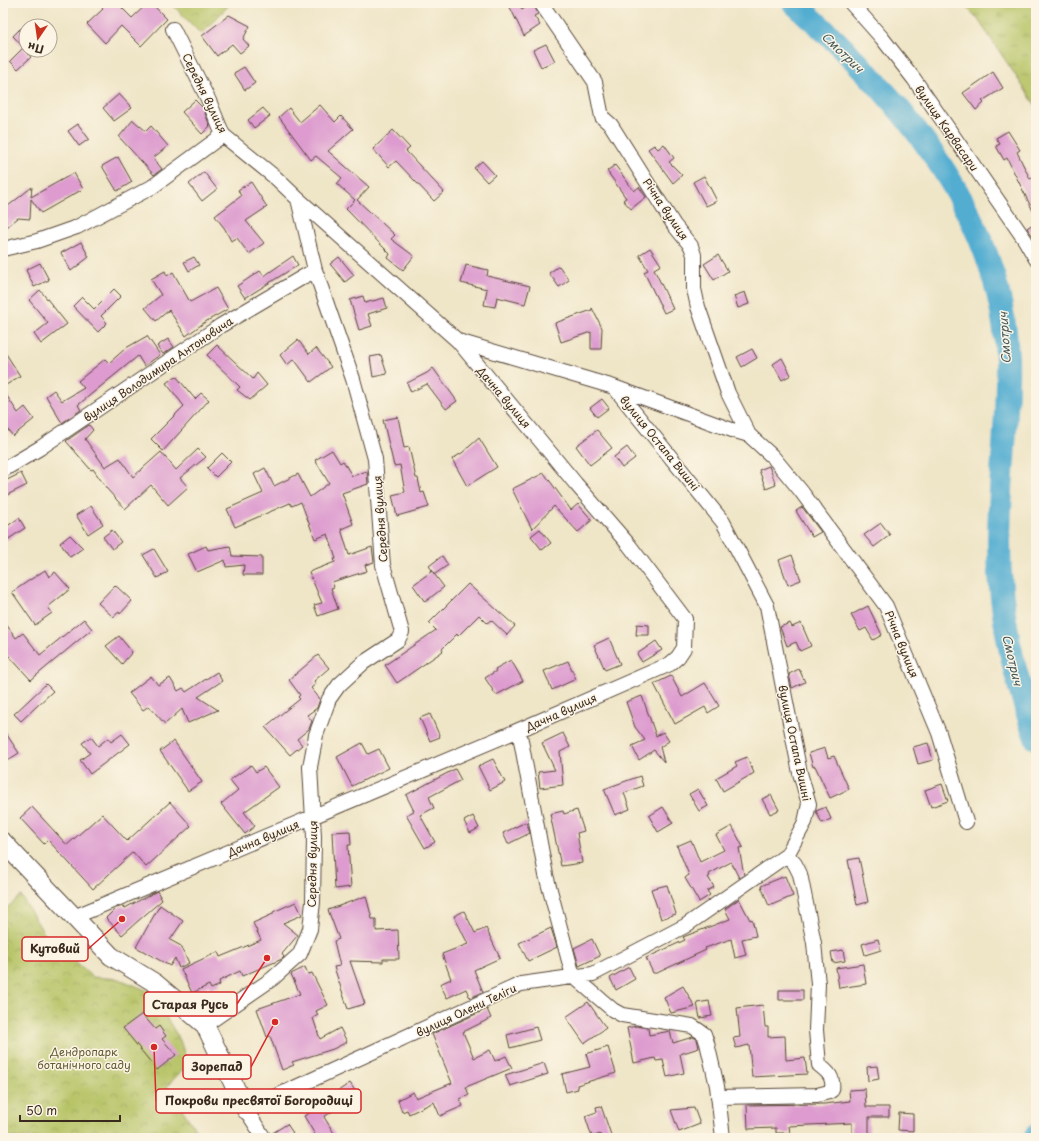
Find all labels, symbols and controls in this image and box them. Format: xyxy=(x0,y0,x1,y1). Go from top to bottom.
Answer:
north arrow xyxy=(18,18,58,58)
water label: Смотрич xyxy=(818,27,869,77)
text: Пн xyxy=(26,38,45,58)
street label: Середня вулиця xyxy=(178,50,232,136)
street label: вулиця Карвасари xyxy=(911,81,983,175)
street label: Річна вулиця xyxy=(639,175,693,243)
water label: Смотрич xyxy=(993,310,1015,365)
street label: вулиця Володимира Антоновича xyxy=(80,312,236,426)
street label: Дачна вулиця xyxy=(472,362,535,432)
street label: вулиця Остапа Вишні xyxy=(616,392,704,494)
street label: Середня вулиця xyxy=(368,475,392,563)
street label: Річна вулиця xyxy=(881,608,923,680)
water label: Смотрич xyxy=(998,633,1028,689)
street label: вулиця Остапа Вишні xyxy=(774,683,816,803)
street label: Дачна вулиця xyxy=(522,689,599,736)
street label: Дачна вулиця xyxy=(224,815,301,861)
street label: Середня вулиця xyxy=(303,820,321,908)
callout: Кутовий xyxy=(22,937,88,961)
text: Кутовий xyxy=(30,939,80,957)
street label: вулиця Олени Теліги xyxy=(413,979,519,1041)
callout: Старая Русь xyxy=(144,992,237,1016)
text: Старая Русь xyxy=(152,995,229,1013)
park label: Дендропарк ботанічного саду xyxy=(37,1043,131,1073)
callout: Зорепад xyxy=(183,1055,251,1079)
text: Зорепад xyxy=(190,1057,243,1075)
callout: Покрови пресвятої Богородиці xyxy=(156,1089,361,1113)
text: Покрови пресвятої Богородиці xyxy=(165,1091,353,1109)
scale bar xyxy=(20,1097,120,1123)
text: 50 m xyxy=(26,1101,57,1119)

